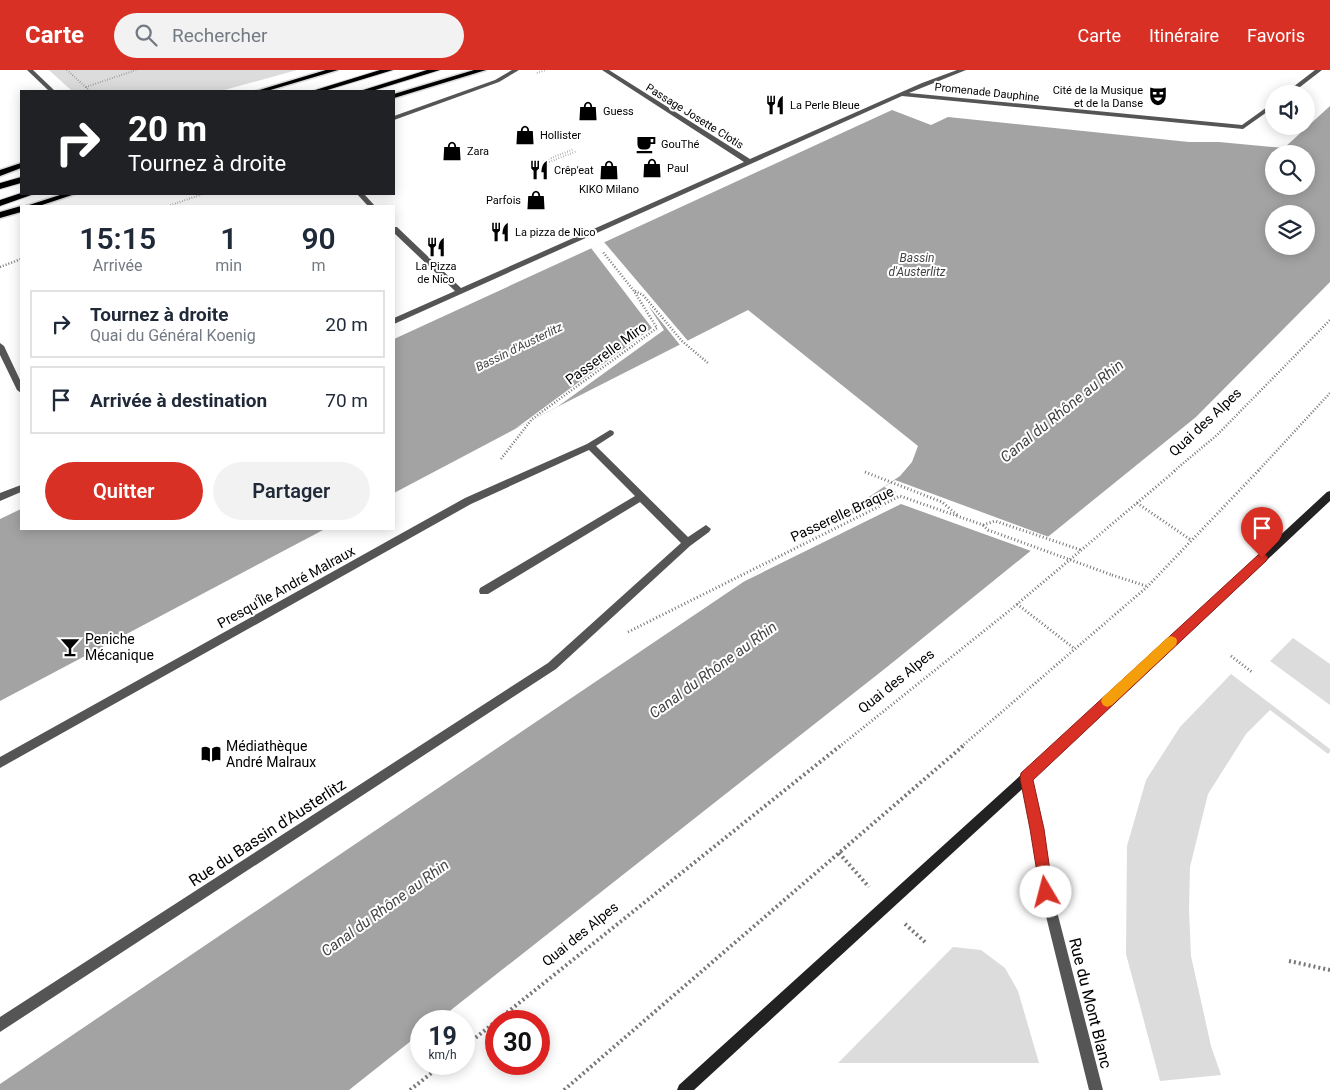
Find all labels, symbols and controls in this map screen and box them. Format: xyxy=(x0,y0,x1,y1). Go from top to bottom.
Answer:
search box xyxy=(114,13,464,58)
text: Carte xyxy=(25,21,84,49)
icon: search xyxy=(132,21,160,49)
text: Rechercher xyxy=(172,24,267,47)
text: Carte xyxy=(1078,25,1121,46)
text: Itinéraire xyxy=(1149,25,1219,46)
text: Favoris xyxy=(1247,25,1305,46)
street label: Passage Josette Clotis xyxy=(644,81,746,152)
street label: Promenade Dauphine xyxy=(934,81,1040,104)
place label: Cité de la Musique et de la Danse xyxy=(1053,84,1143,110)
theatre icon: Cité de la Musique et de la Danse xyxy=(1147,85,1169,107)
map controls xyxy=(1265,85,1315,255)
button: sound xyxy=(1265,85,1315,135)
restaurant icon: La Perle Bleue xyxy=(764,94,786,116)
place label: La Perle Bleue xyxy=(790,99,860,112)
shop icon: Guess xyxy=(577,100,599,122)
place label: Guess xyxy=(603,105,634,118)
text: 20 m xyxy=(128,109,207,150)
icon: right xyxy=(45,110,110,175)
shop icon: Hollister xyxy=(514,124,536,146)
place label: Hollister xyxy=(540,129,581,142)
cafe icon: GouThé xyxy=(635,133,657,155)
place label: GouThé xyxy=(661,138,699,151)
shop icon: Zara xyxy=(441,140,463,162)
place label: Zara xyxy=(467,145,489,158)
button: search xyxy=(1265,145,1315,195)
text: Tournez à droite xyxy=(128,151,286,176)
shop icon: Paul xyxy=(641,157,663,179)
restaurant icon: Crêp'eat xyxy=(528,159,550,181)
shop icon: KIKO Milano xyxy=(598,159,620,181)
place label: Paul xyxy=(667,162,689,175)
place label: Crêp'eat xyxy=(554,164,594,177)
place label: KIKO Milano xyxy=(579,183,639,196)
shop icon: Parfois xyxy=(525,189,547,211)
place label: Parfois xyxy=(486,194,521,207)
button: layers xyxy=(1265,205,1315,255)
text: 15:15 xyxy=(79,221,156,256)
text: 1 xyxy=(220,221,237,256)
text: 90 xyxy=(301,221,336,256)
restaurant icon: La pizza de Nico xyxy=(489,221,511,243)
place label: La pizza de Nico xyxy=(515,226,595,239)
restaurant icon: La Pizza de Nico xyxy=(425,236,447,258)
water label: Bassin d'Austerlitz xyxy=(888,251,946,279)
text: Arrivée xyxy=(93,256,143,275)
text: min xyxy=(215,256,242,275)
text: m xyxy=(312,256,326,275)
place label: La Pizza de Nico xyxy=(415,260,457,286)
text: Tournez à droite xyxy=(90,303,229,326)
icon: right xyxy=(47,310,75,338)
text: 20 m xyxy=(325,313,368,336)
street label: Passerelle Miro xyxy=(562,318,650,388)
water label: Bassin d'Austerlitz xyxy=(473,320,565,374)
text: Quai du Général Koenig xyxy=(90,326,256,345)
water label: Canal du Rhône au Rhin xyxy=(997,356,1127,466)
street label: Quai des Alpes xyxy=(1166,384,1244,460)
icon: arrive xyxy=(47,386,75,414)
text: Arrivée à destination xyxy=(90,389,267,412)
text: 70 m xyxy=(325,389,368,412)
button: Quitter xyxy=(45,462,203,520)
button: Partager xyxy=(213,462,370,520)
street label: Passerelle Braque xyxy=(788,483,896,545)
pin xyxy=(1241,507,1283,558)
icon: arrive xyxy=(1248,514,1276,542)
street label: Presqu'Île André Malraux xyxy=(214,542,358,631)
water label: Canal du Rhône au Rhin xyxy=(646,618,780,722)
place label: Peniche Mécanique xyxy=(85,631,154,663)
bar icon: Peniche Mécanique xyxy=(59,636,81,658)
street label: Quai des Alpes xyxy=(855,646,937,716)
place label: Médiathèque André Malraux xyxy=(226,738,316,770)
library icon: Médiathèque André Malraux xyxy=(200,743,222,765)
street label: Rue du Bassin d'Austerlitz xyxy=(185,775,349,890)
water label: Canal du Rhône au Rhin xyxy=(318,856,452,960)
position arrow xyxy=(1019,865,1071,917)
street label: Quai des Alpes xyxy=(539,899,621,969)
street label: Rue du Mont Blanc xyxy=(1065,936,1116,1070)
speed limit sign: 30 xyxy=(485,1010,550,1075)
text: 19 xyxy=(428,1022,457,1051)
text: km/h xyxy=(428,1048,457,1062)

